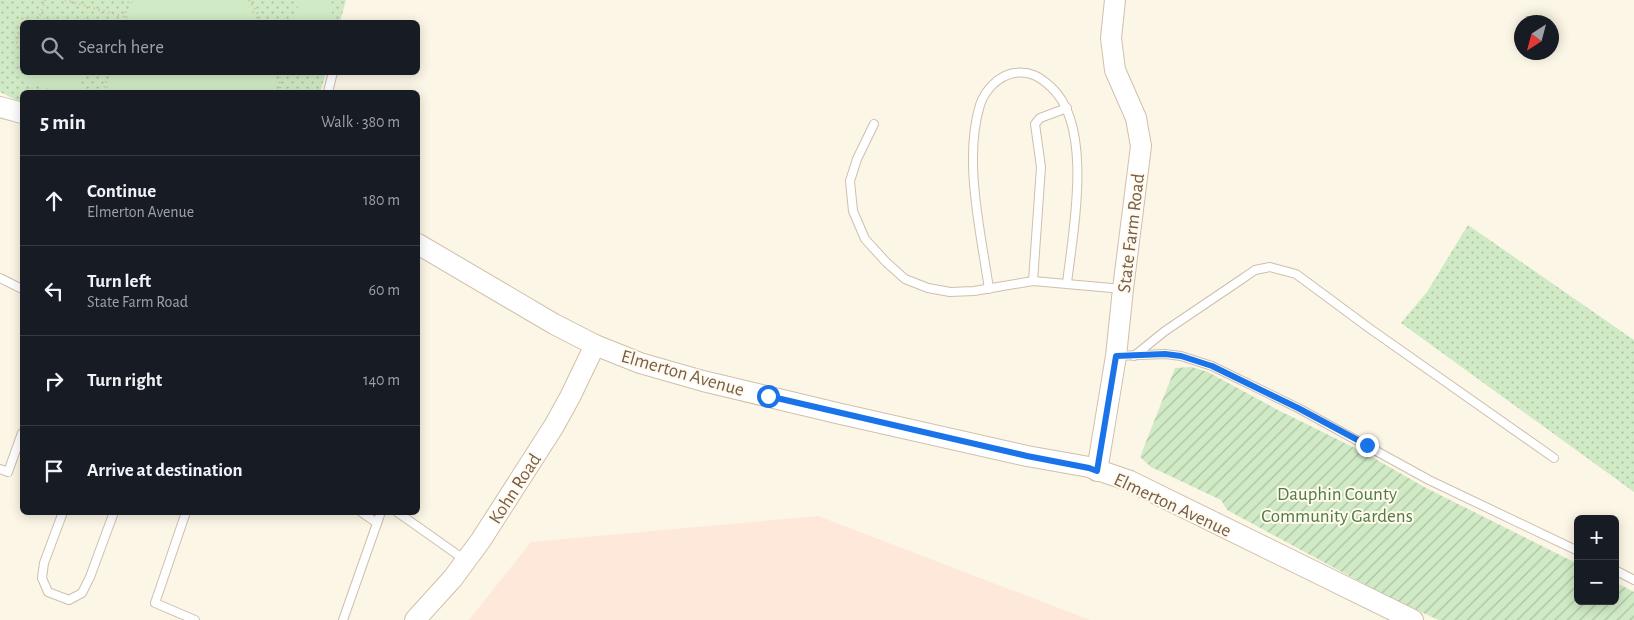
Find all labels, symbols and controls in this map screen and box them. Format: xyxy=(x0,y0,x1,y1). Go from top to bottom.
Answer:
north arrow xyxy=(1514,15,1559,60)
search box xyxy=(20,20,420,75)
icon: search xyxy=(38,34,66,62)
text: Search here xyxy=(78,38,164,57)
text: 5 min xyxy=(40,112,86,133)
text: Walk · 380 m xyxy=(321,114,400,130)
street label: State Farm Road xyxy=(1115,172,1148,294)
text: Continue xyxy=(87,182,156,201)
icon: ahead xyxy=(40,187,68,215)
text: 180 m xyxy=(363,192,400,208)
text: Elmerton Avenue xyxy=(87,204,194,220)
text: Turn left xyxy=(87,272,151,291)
icon: left xyxy=(40,277,68,305)
text: 60 m xyxy=(369,282,400,298)
text: State Farm Road xyxy=(87,294,188,310)
street label: Elmerton Avenue xyxy=(619,347,746,400)
icon: right xyxy=(40,367,68,395)
text: Turn right xyxy=(87,371,162,390)
text: 140 m xyxy=(363,372,400,388)
route start xyxy=(757,385,780,408)
route end xyxy=(1356,434,1379,457)
street label: Kohn Road xyxy=(486,450,545,527)
icon: arrive xyxy=(40,457,68,485)
text: Arrive at destination xyxy=(87,461,243,480)
street label: Elmerton Avenue xyxy=(1111,470,1234,541)
park label: Dauphin County Community Gardens xyxy=(1261,485,1413,526)
map controls xyxy=(1574,515,1619,605)
button: + xyxy=(1574,515,1619,560)
button: − xyxy=(1574,560,1619,605)

